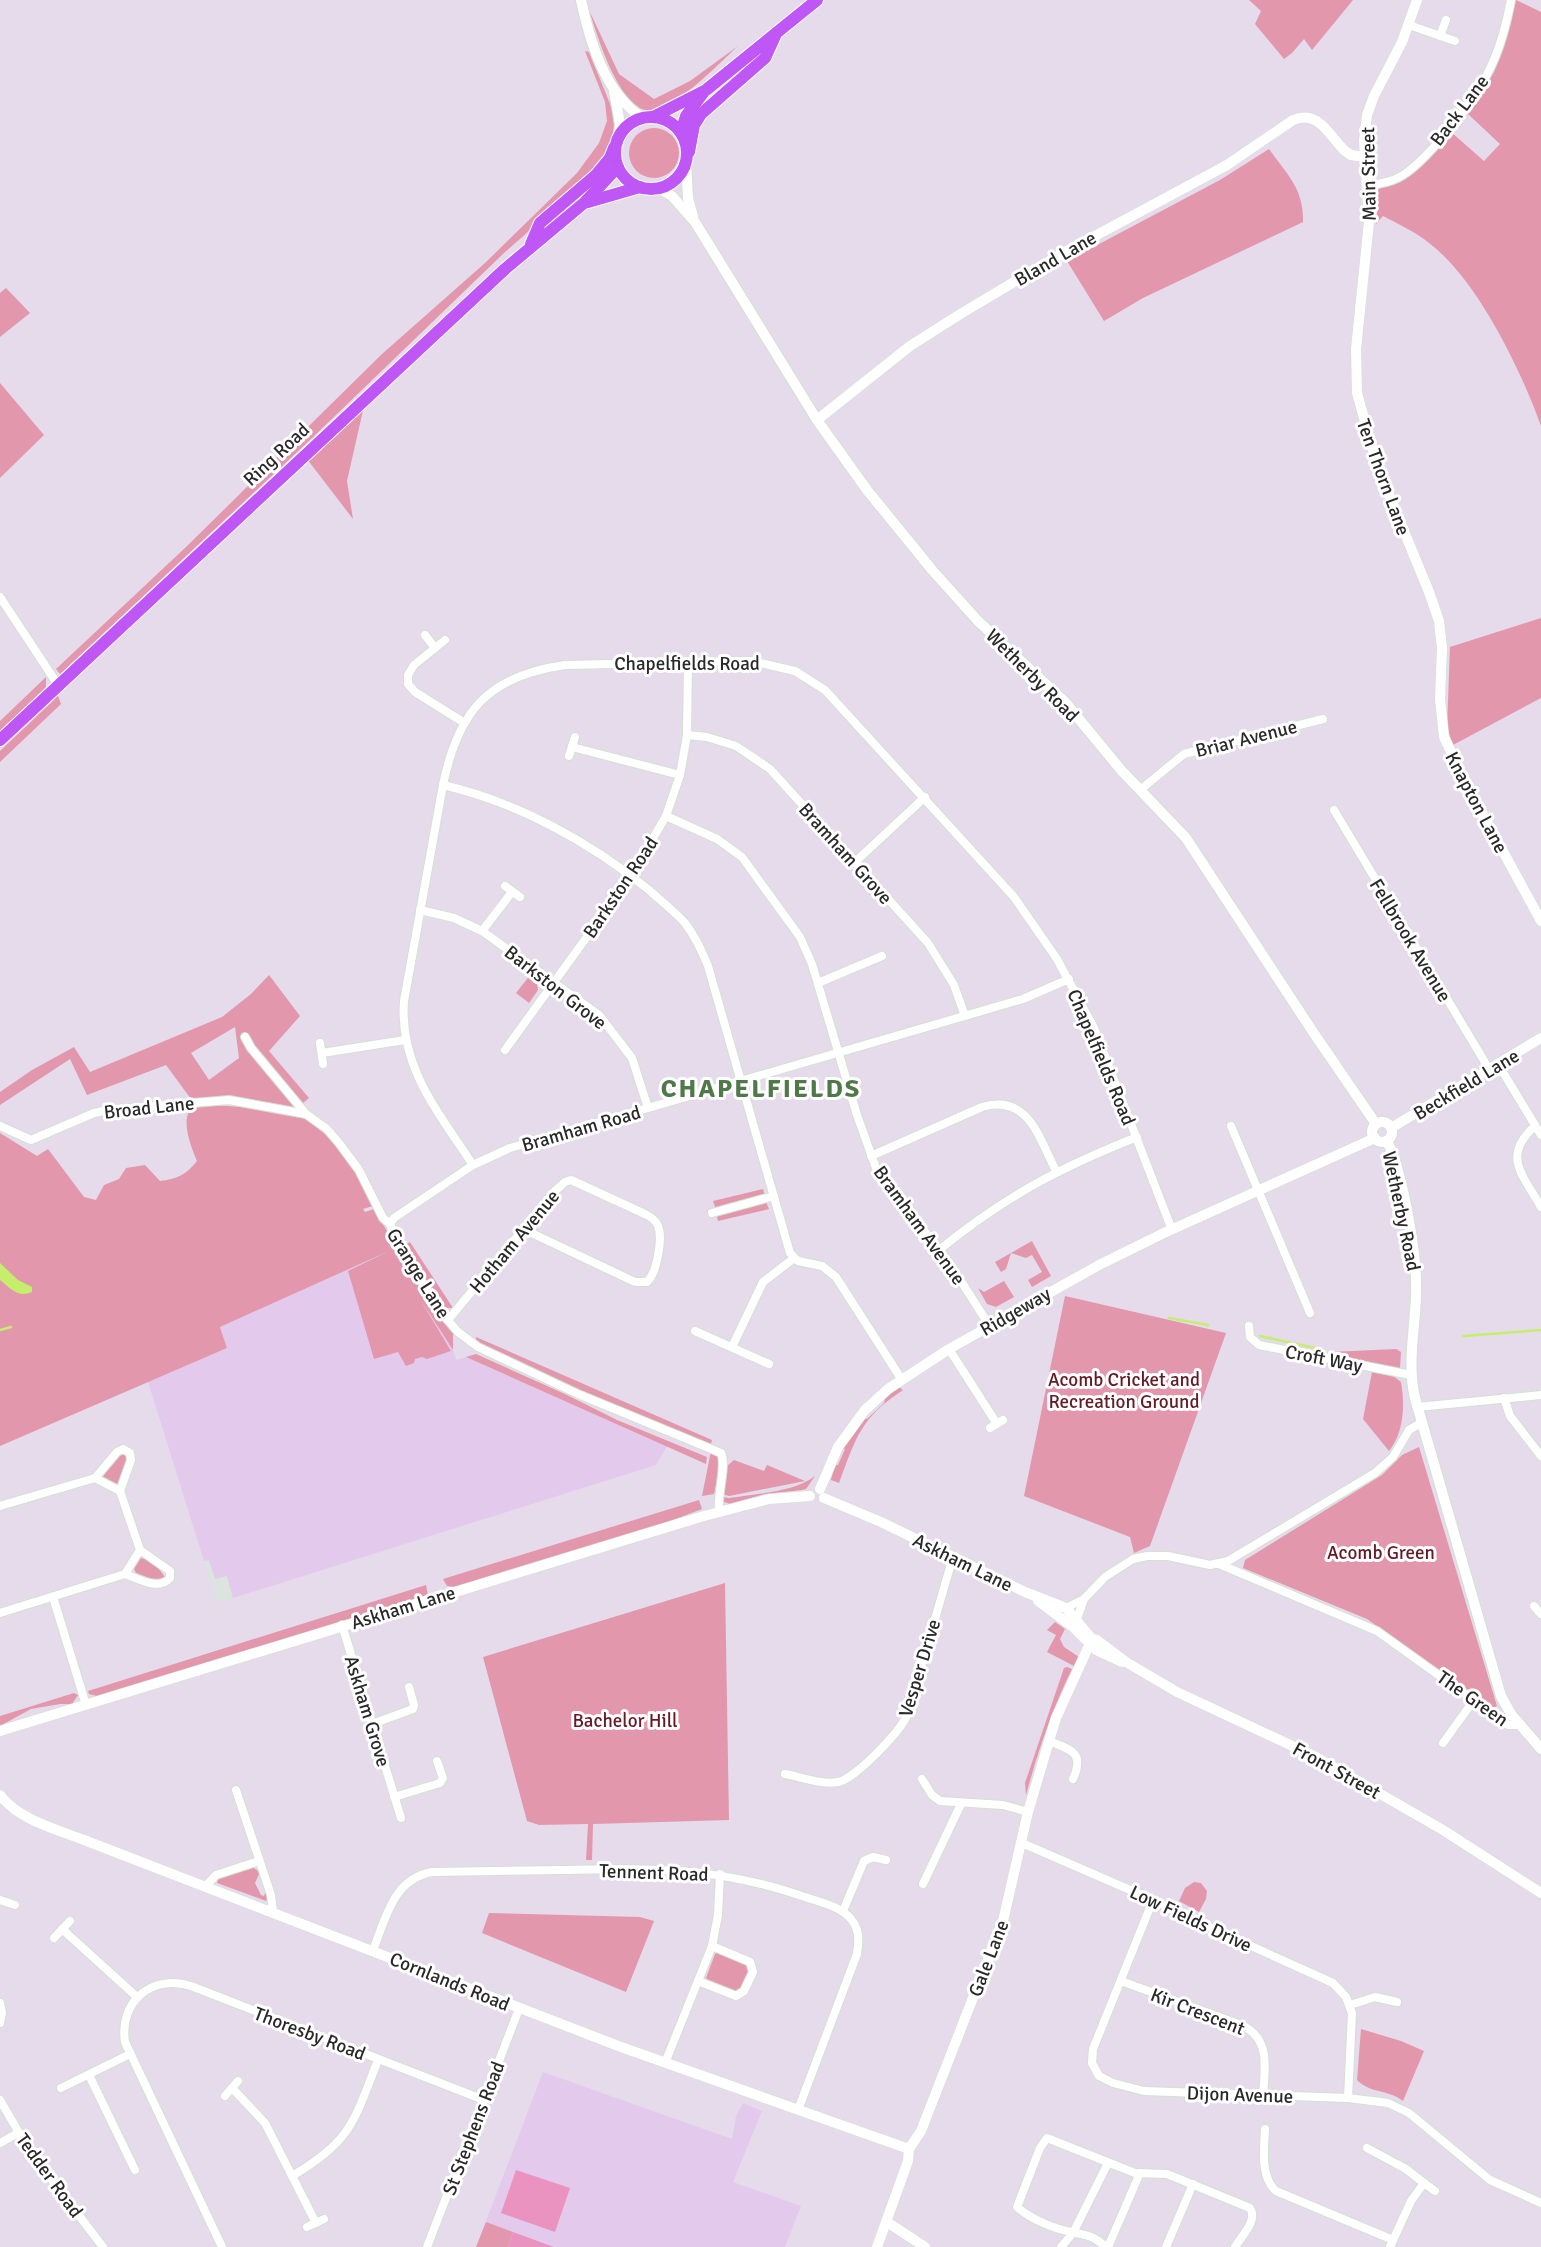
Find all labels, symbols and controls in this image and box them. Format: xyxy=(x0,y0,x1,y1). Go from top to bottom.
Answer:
street label: Back Lane xyxy=(1425,70,1494,151)
street label: Main Street xyxy=(1356,126,1382,221)
street label: Bland Lane xyxy=(1010,226,1101,292)
street label: Ten Thorn Lane xyxy=(1351,416,1415,539)
street label: Ring Road xyxy=(239,418,315,491)
street label: Wetherby Road xyxy=(981,624,1084,727)
street label: Chapelfields Road xyxy=(614,652,760,676)
street label: Briar Avenue xyxy=(1193,715,1300,763)
street label: Knapton Lane xyxy=(1439,748,1513,857)
street label: Bramham Grove xyxy=(793,798,897,909)
street label: Barkston Road xyxy=(578,832,664,943)
street label: Fellbrook Avenue xyxy=(1364,875,1456,1006)
street label: Barkston Grove xyxy=(499,940,611,1035)
street label: Chapelfields Road xyxy=(1062,986,1141,1129)
street label: Beckfield Lane xyxy=(1409,1044,1524,1126)
district label: CHAPELFIELDS xyxy=(661,1073,861,1105)
street label: Broad Lane xyxy=(103,1091,196,1125)
street label: Bramham Road xyxy=(519,1101,644,1157)
street label: Wetherby Road xyxy=(1377,1149,1425,1273)
street label: Bramham Avenue xyxy=(868,1161,971,1290)
street label: Hotham Avenue xyxy=(464,1185,565,1298)
street label: Grange Lane xyxy=(381,1224,455,1323)
street label: Ridgeway xyxy=(976,1282,1055,1342)
street label: Croft Way xyxy=(1283,1340,1365,1378)
park label: Acomb Cricket and Recreation Ground xyxy=(1048,1368,1200,1414)
street label: Askham Lane xyxy=(909,1528,1016,1597)
park label: Acomb Green xyxy=(1327,1541,1435,1565)
street label: Askham Lane xyxy=(348,1581,458,1635)
street label: Vesper Drive xyxy=(894,1616,946,1720)
street label: Askham Grove xyxy=(339,1653,395,1770)
street label: The Green xyxy=(1432,1666,1513,1732)
park label: Bachelor Hill xyxy=(572,1709,678,1733)
street label: Front Street xyxy=(1288,1737,1385,1805)
street label: Tennent Road xyxy=(599,1859,709,1887)
street label: Low Fields Drive xyxy=(1126,1880,1256,1958)
street label: Gale Lane xyxy=(963,1917,1015,2000)
street label: Cornlands Road xyxy=(386,1947,513,2017)
street label: Kir Crescent xyxy=(1147,1983,1248,2041)
street label: Thoresby Road xyxy=(250,2002,369,2066)
street label: St Stephens Road xyxy=(437,2058,510,2199)
street label: Dijon Avenue xyxy=(1186,2081,1294,2109)
street label: Tedder Road xyxy=(10,2129,88,2223)

